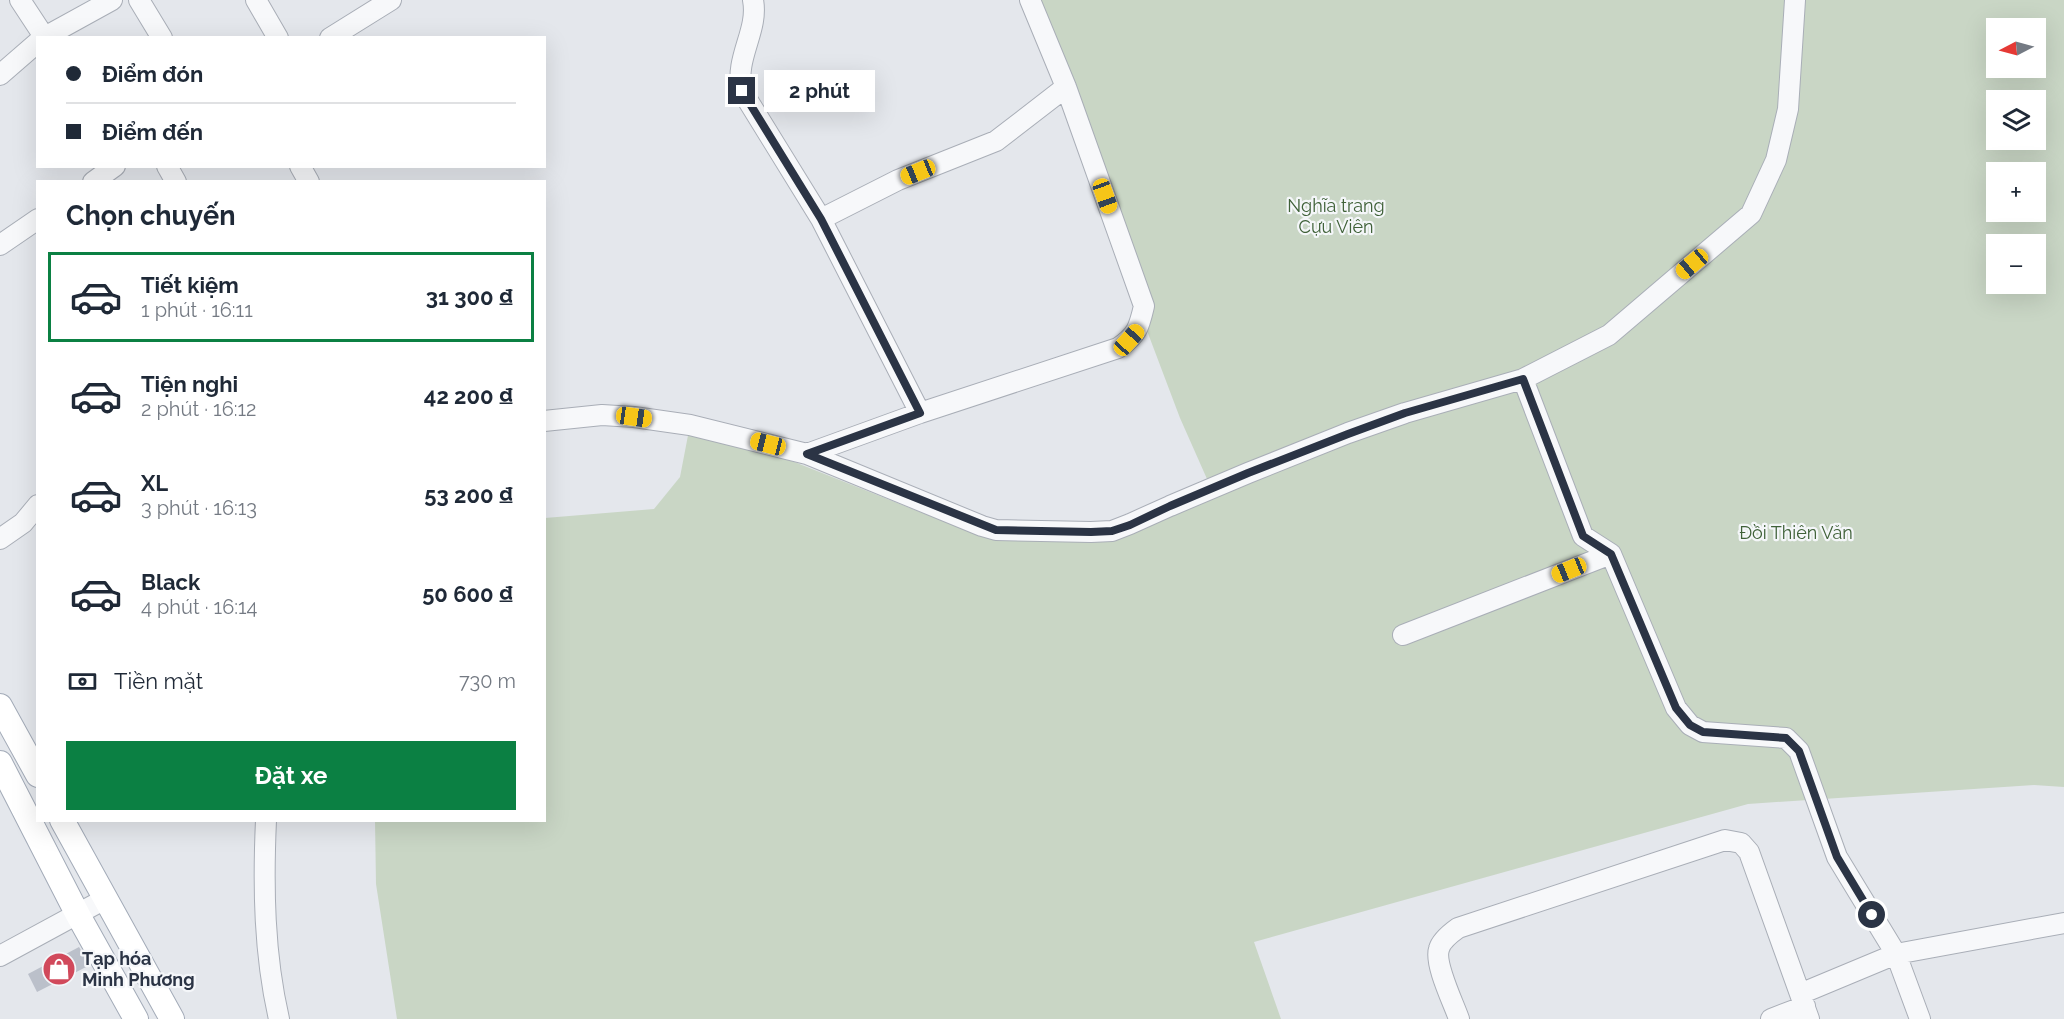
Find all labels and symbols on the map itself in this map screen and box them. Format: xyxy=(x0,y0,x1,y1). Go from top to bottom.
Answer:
north arrow xyxy=(1986,18,2046,78)
callout: 2 phút xyxy=(763,70,874,112)
route end xyxy=(728,77,755,104)
car xyxy=(898,157,938,187)
car xyxy=(1090,176,1120,216)
park label: Nghĩa trang Cựu Viên xyxy=(1287,195,1385,237)
car xyxy=(1672,246,1712,282)
car xyxy=(1110,321,1148,359)
car xyxy=(615,406,653,428)
car xyxy=(748,431,788,457)
park label: Đồi Thiên Văn xyxy=(1739,522,1853,543)
car xyxy=(1549,555,1589,585)
route start xyxy=(1858,901,1885,928)
place label: Tạp hóa Minh Phương xyxy=(82,948,195,990)
shop icon: Tạp hóa Minh Phương xyxy=(41,951,77,987)

